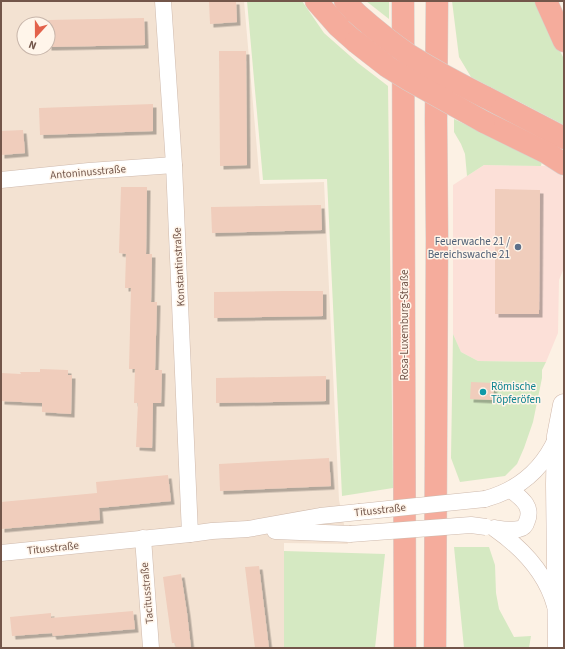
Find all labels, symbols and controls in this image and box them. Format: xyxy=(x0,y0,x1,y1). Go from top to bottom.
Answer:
north arrow xyxy=(16,16,56,56)
text: N xyxy=(26,37,39,53)
street label: Antoninusstraße xyxy=(50,161,127,183)
street label: Konstantinstraße xyxy=(169,227,189,307)
place label: Feuerwache 21 / Bereichswache 21 xyxy=(428,234,510,262)
marker: Feuerwache 21 / Bereichswache 21 xyxy=(513,242,523,252)
street label: Rosa-Luxemburg-Straße xyxy=(397,269,412,380)
place label: Römische Töpferöfen xyxy=(491,379,541,407)
marker: Römische Töpferöfen xyxy=(478,387,488,397)
street label: Titusstraße xyxy=(353,500,407,520)
street label: Titusstraße xyxy=(26,538,80,558)
street label: Tacitusstraße xyxy=(137,561,157,624)

